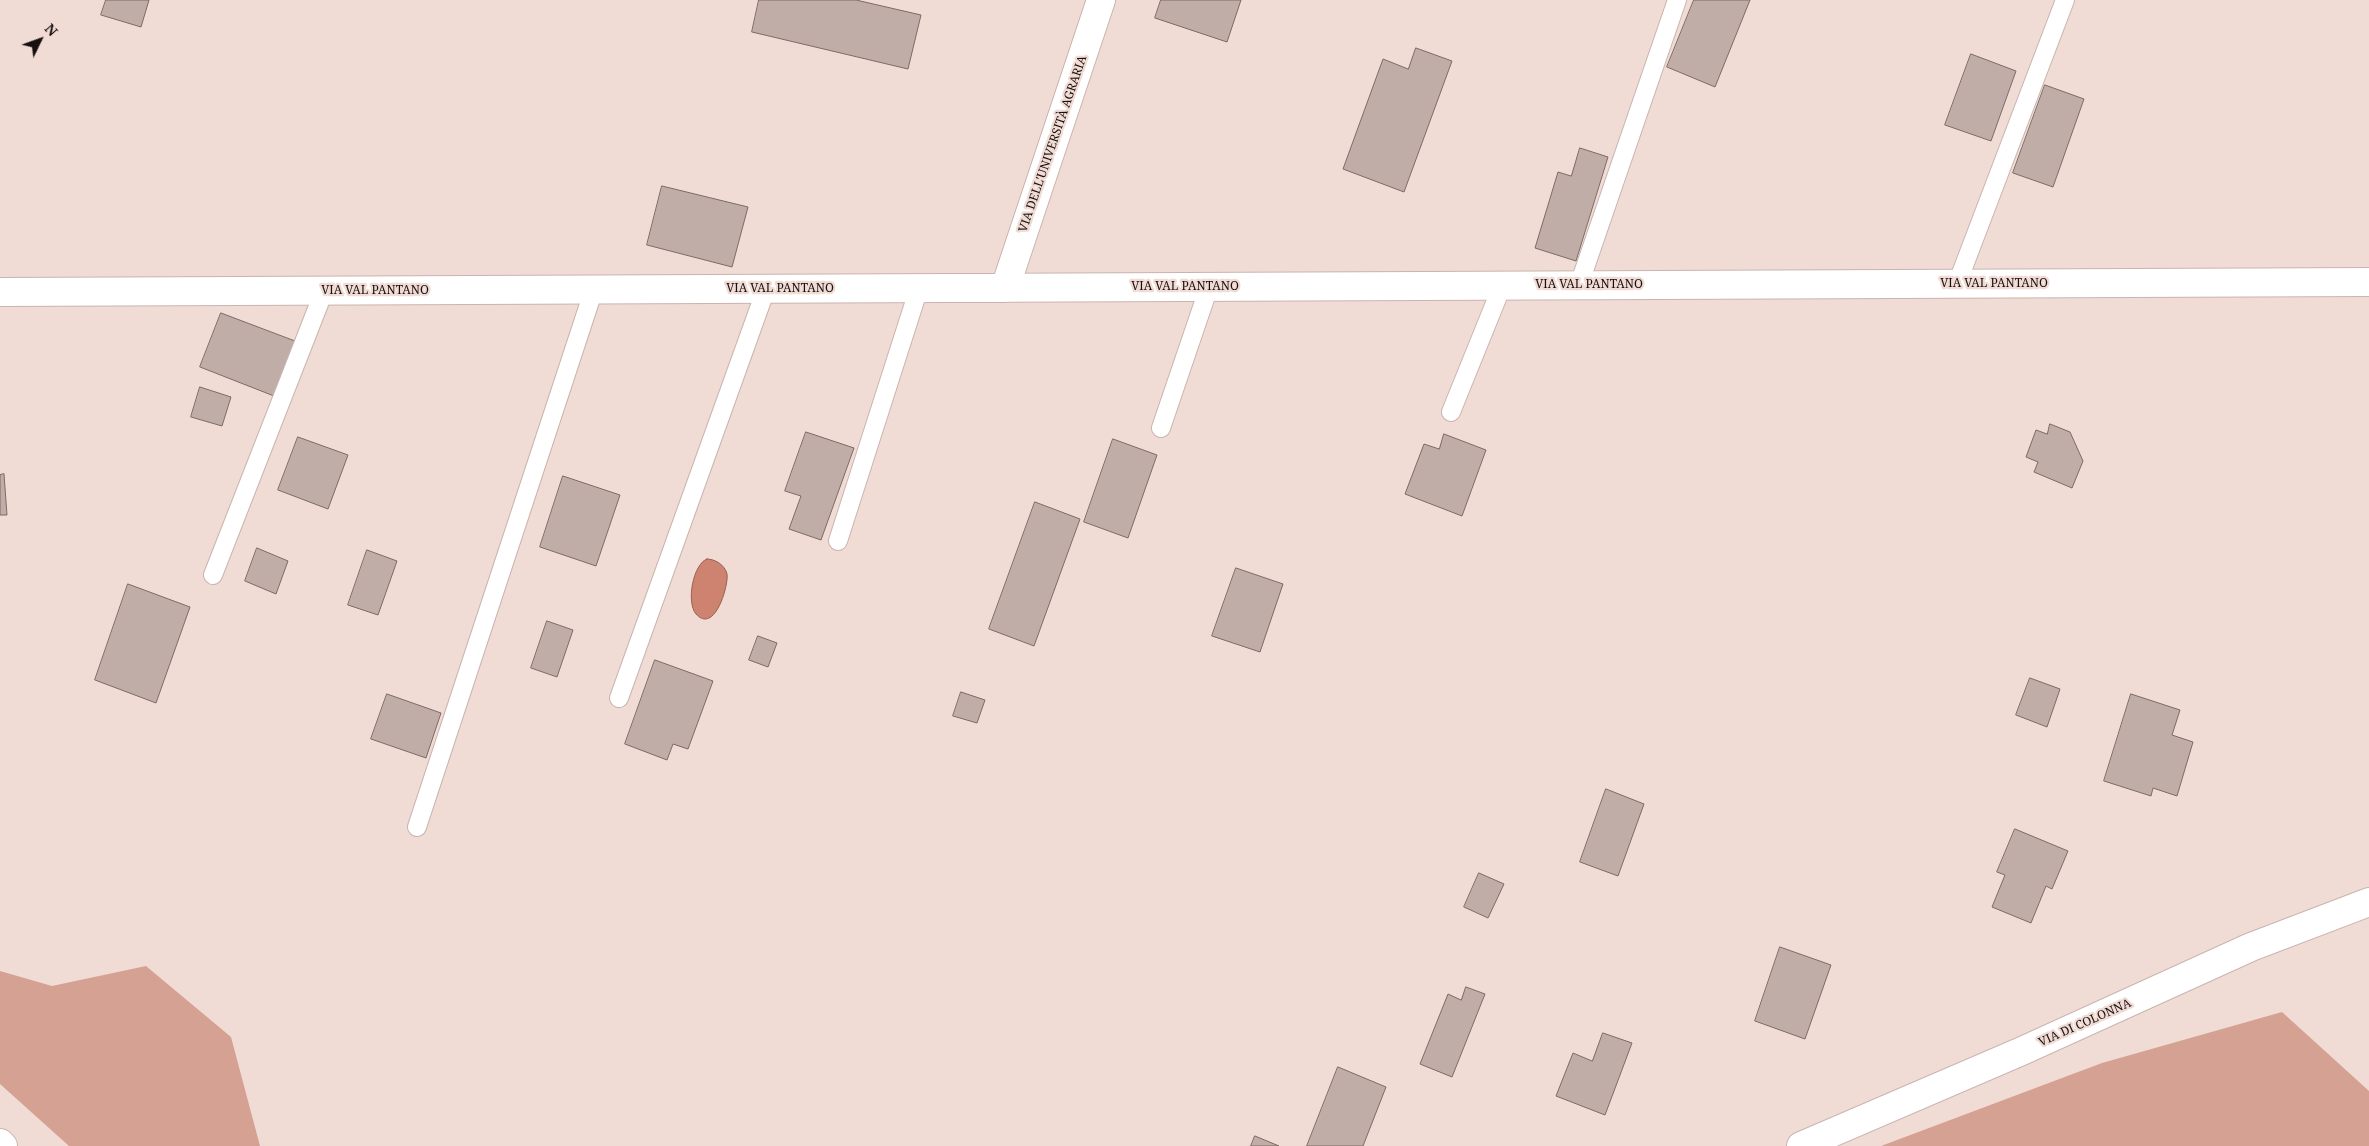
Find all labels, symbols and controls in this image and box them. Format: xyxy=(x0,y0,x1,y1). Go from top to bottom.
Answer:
north arrow xyxy=(15,15,65,65)
text: N xyxy=(41,19,62,40)
street label: VIA DELL'UNIVERSITÀ AGRARIA xyxy=(1016,54,1090,234)
street label: VIA VAL PANTANO xyxy=(1940,277,2048,291)
street label: VIA VAL PANTANO xyxy=(1535,278,1643,292)
street label: VIA VAL PANTANO xyxy=(1131,280,1239,294)
street label: VIA VAL PANTANO xyxy=(726,282,834,296)
street label: VIA VAL PANTANO xyxy=(321,284,429,298)
street label: VIA DI COLONNA xyxy=(2037,996,2133,1050)

